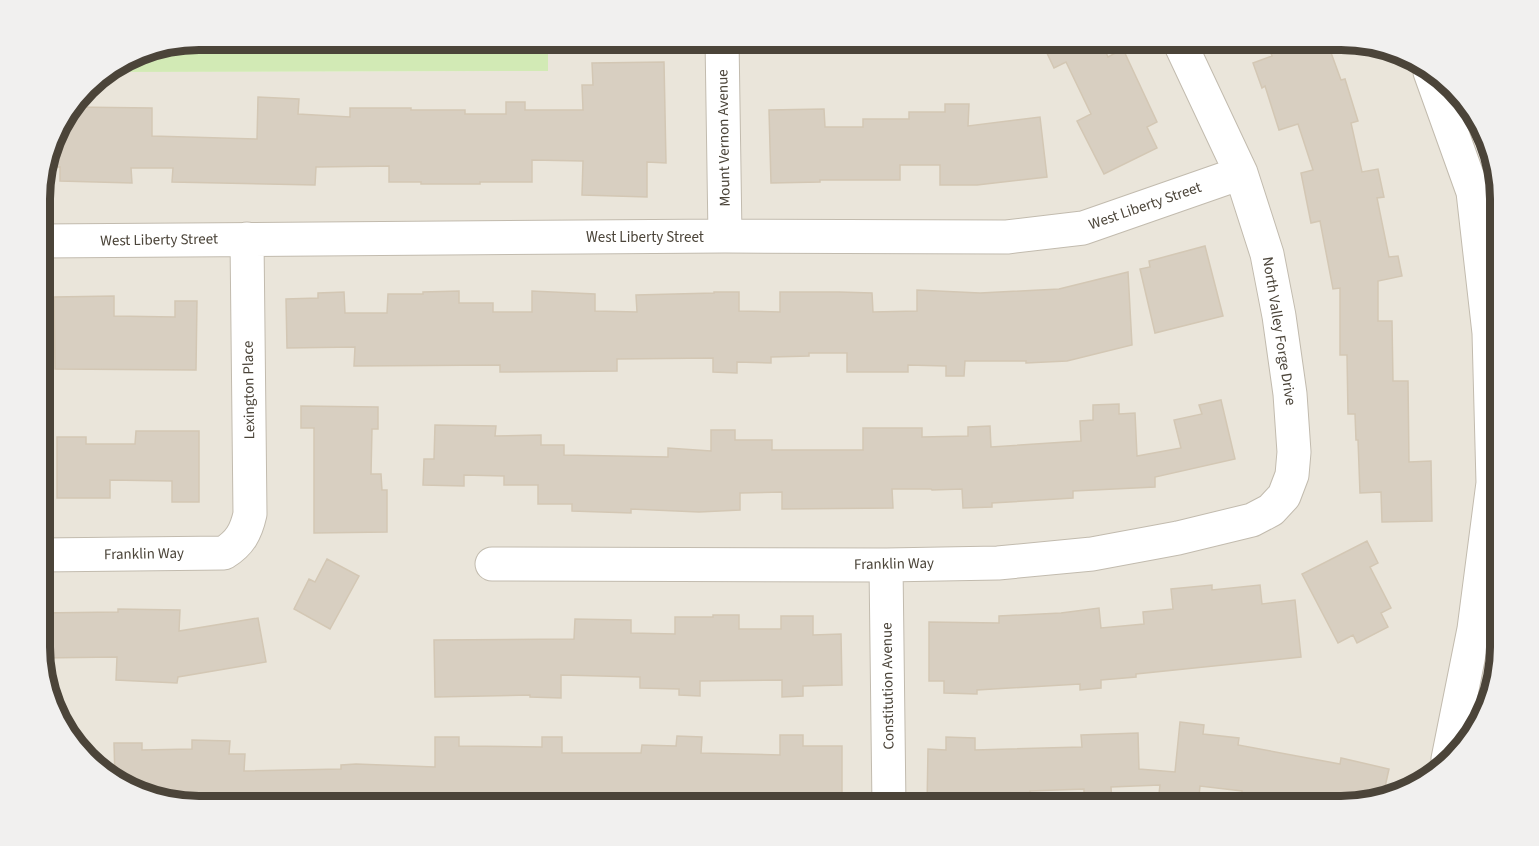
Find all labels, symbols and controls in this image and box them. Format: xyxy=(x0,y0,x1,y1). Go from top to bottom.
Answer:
street label: Mount Vernon Avenue xyxy=(712,69,736,207)
street label: West Liberty Street xyxy=(1086,177,1204,235)
street label: West Liberty Street xyxy=(586,227,704,248)
street label: West Liberty Street xyxy=(100,228,218,252)
street label: North Valley Forge Drive xyxy=(1257,255,1301,407)
street label: Lexington Place xyxy=(238,341,260,439)
street label: Franklin Way xyxy=(104,543,184,565)
street label: Franklin Way xyxy=(854,553,934,575)
street label: Constitution Avenue xyxy=(876,622,900,750)

